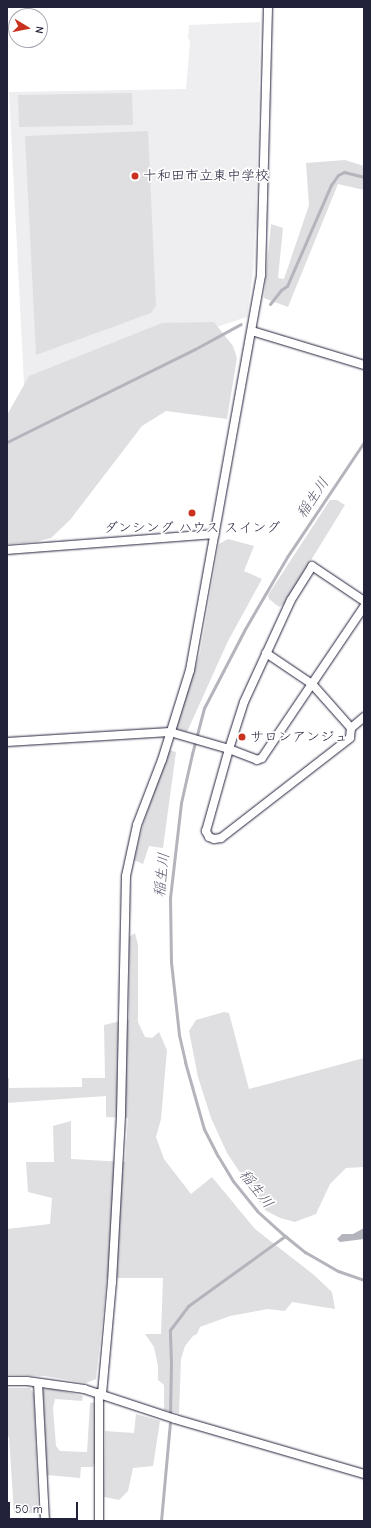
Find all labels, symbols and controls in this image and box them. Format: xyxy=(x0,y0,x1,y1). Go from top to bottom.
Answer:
north arrow xyxy=(8,8,48,48)
text: N xyxy=(32,25,46,35)
place label: 十和田市立東中学校 xyxy=(143,168,269,184)
marker: 十和田市立東中学校 xyxy=(130,171,140,181)
water label: 稲生川 xyxy=(293,474,333,522)
marker: ダンシング ハウス スイング xyxy=(187,508,197,518)
place label: ダンシング ハウス スイング xyxy=(103,520,281,536)
place label: サロンアンジュ xyxy=(250,729,348,745)
marker: サロンアンジュ xyxy=(237,732,247,742)
water label: 稲生川 xyxy=(151,852,173,898)
water label: 稲生川 xyxy=(235,1166,277,1212)
scale bar xyxy=(10,1494,80,1520)
text: 50 m xyxy=(15,1502,43,1516)

